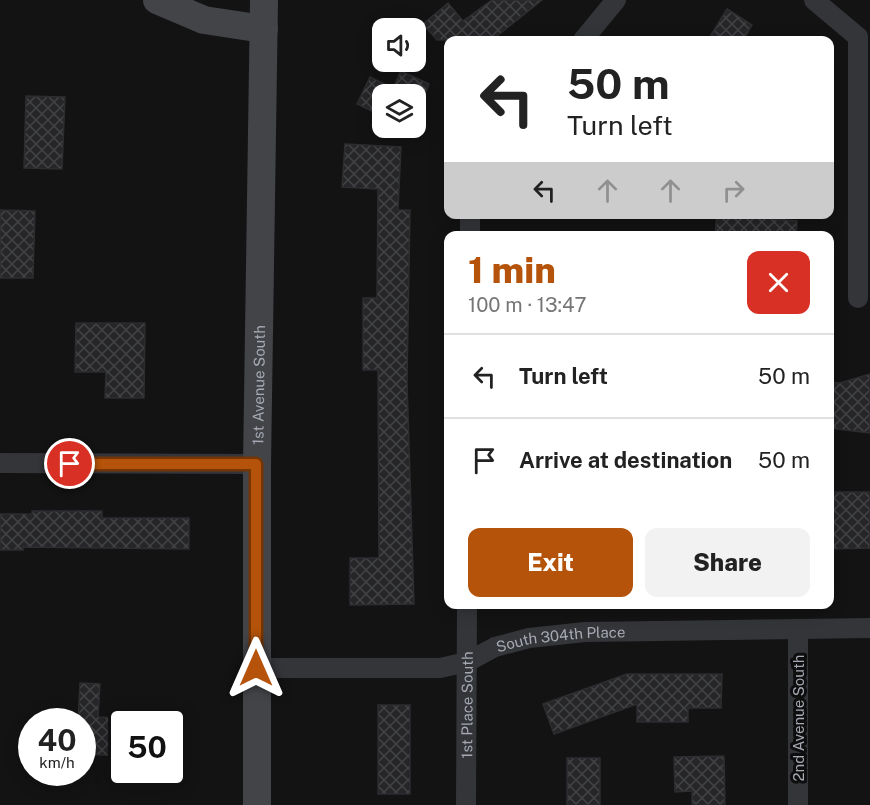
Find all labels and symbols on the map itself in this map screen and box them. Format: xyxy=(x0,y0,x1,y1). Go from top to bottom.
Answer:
street label: 1st Avenue South xyxy=(249,325,268,445)
pin xyxy=(44,438,95,489)
street label: South 304th Place xyxy=(494,623,625,655)
position arrow xyxy=(224,636,288,700)
street label: 1st Place South xyxy=(458,651,475,759)
street label: 2nd Avenue South xyxy=(790,655,807,781)
speed limit sign: 50 xyxy=(108,708,186,786)

